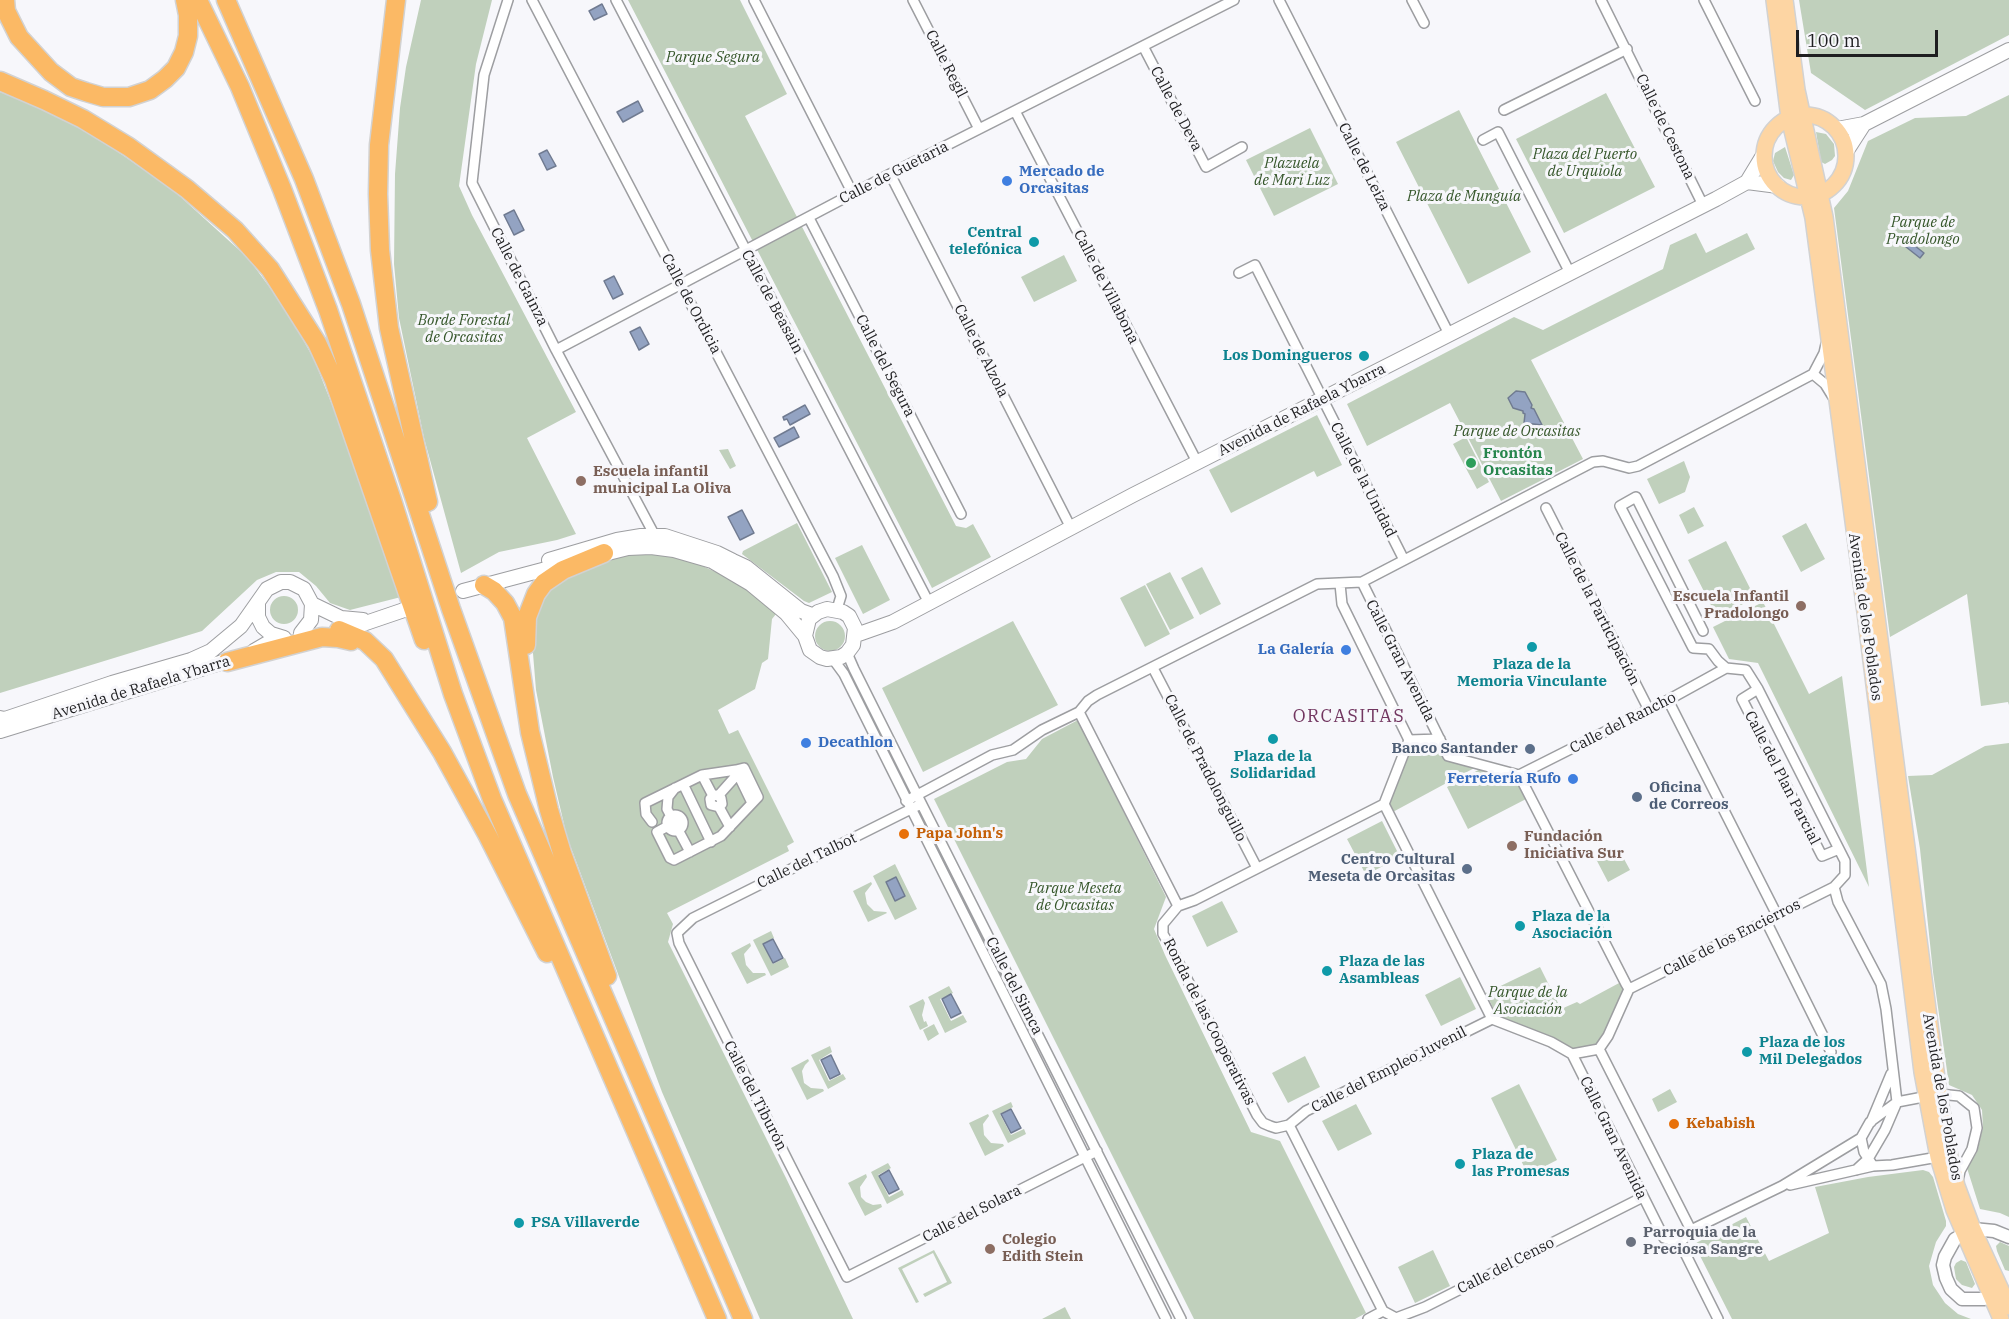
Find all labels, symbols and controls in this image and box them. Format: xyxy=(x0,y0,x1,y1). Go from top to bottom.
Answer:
scale bar xyxy=(1799,18,1942,56)
street label: Calle Regil xyxy=(921,27,971,101)
text: 100 m xyxy=(1807,29,1861,52)
park label: Parque Segura xyxy=(666,49,760,67)
street label: Calle de Deva xyxy=(1146,63,1206,155)
street label: Calle de Cestona xyxy=(1632,71,1698,183)
street label: Calle de Leiza xyxy=(1334,120,1394,214)
street label: Calle de Guetaria xyxy=(836,138,952,208)
park label: Plaza del Puerto de Urquiola xyxy=(1533,146,1637,181)
park label: Plazuela de Mari Luz xyxy=(1254,155,1330,190)
place label: Mercado de Orcasitas xyxy=(1019,163,1105,198)
marker: Mercado de Orcasitas xyxy=(1000,174,1014,188)
park label: Plaza de Munguía xyxy=(1407,188,1521,206)
park label: Parque de Pradolongo xyxy=(1886,214,1960,249)
place label: Central telefónica xyxy=(949,224,1022,259)
street label: Calle de Gainza xyxy=(486,225,552,329)
street label: Calle de Villabona xyxy=(1069,227,1143,347)
marker: Central telefónica xyxy=(1027,235,1041,249)
street label: Calle de Beasain xyxy=(737,247,807,357)
street label: Calle de Ordicia xyxy=(657,251,725,357)
street label: Calle de Alzola xyxy=(950,301,1012,401)
park label: Borde Forestal de Orcasitas xyxy=(418,312,510,347)
street label: Calle del Segura xyxy=(851,312,919,420)
place label: Los Domingueros xyxy=(1223,347,1352,365)
marker: Los Domingueros xyxy=(1357,349,1371,363)
street label: Avenida de Rafaela Ybarra xyxy=(1215,360,1389,460)
street label: Calle de la Unidad xyxy=(1326,419,1400,541)
park label: Parque de Orcasitas xyxy=(1453,423,1581,441)
place label: Frontón Orcasitas xyxy=(1483,445,1553,480)
marker: Frontón Orcasitas xyxy=(1464,456,1478,470)
place label: Escuela infantil municipal La Oliva xyxy=(593,463,731,498)
marker: Escuela infantil municipal La Oliva xyxy=(574,474,588,488)
street label: Calle de la Participación xyxy=(1550,529,1644,689)
street label: Avenida de los Poblados xyxy=(1844,532,1886,702)
place label: Escuela Infantil Pradolongo xyxy=(1673,588,1789,623)
street label: Calle Gran Avenida xyxy=(1361,597,1439,725)
marker: Escuela Infantil Pradolongo xyxy=(1794,599,1808,613)
marker: Plaza de la Memoria Vinculante xyxy=(1525,640,1539,654)
place label: La Galería xyxy=(1258,641,1334,659)
marker: La Galería xyxy=(1339,643,1353,657)
street label: Avenida de Rafaela Ybarra xyxy=(50,652,232,724)
place label: Plaza de la Memoria Vinculante xyxy=(1457,656,1607,691)
street label: Calle del Rancho xyxy=(1567,688,1679,758)
street label: Calle de Pradolonguillo xyxy=(1160,691,1250,845)
district label: ORCASITAS xyxy=(1293,706,1405,728)
street label: Calle del Plan Parcial xyxy=(1740,708,1824,848)
marker: Plaza de la Solidaridad xyxy=(1266,732,1280,746)
place label: Decathlon xyxy=(818,734,893,752)
marker: Decathlon xyxy=(799,736,813,750)
place label: Banco Santander xyxy=(1391,740,1518,758)
marker: Banco Santander xyxy=(1523,742,1537,756)
place label: Plaza de la Solidaridad xyxy=(1230,748,1316,783)
place label: Ferretería Rufo xyxy=(1447,770,1561,788)
marker: Ferretería Rufo xyxy=(1566,772,1580,786)
place label: Oficina de Correos xyxy=(1649,779,1729,814)
marker: Oficina de Correos xyxy=(1630,790,1644,804)
place label: Papa John's xyxy=(916,825,1003,843)
marker: Papa John's xyxy=(897,827,911,841)
place label: Fundación Iniciativa Sur xyxy=(1524,828,1624,863)
street label: Calle del Talbot xyxy=(754,829,860,893)
marker: Fundación Iniciativa Sur xyxy=(1505,839,1519,853)
place label: Centro Cultural Meseta de Orcasitas xyxy=(1308,851,1455,886)
marker: Centro Cultural Meseta de Orcasitas xyxy=(1460,862,1474,876)
park label: Parque Meseta de Orcasitas xyxy=(1028,880,1122,915)
street label: Calle de los Encierros xyxy=(1660,896,1804,980)
place label: Plaza de la Asociación xyxy=(1532,908,1612,943)
marker: Plaza de la Asociación xyxy=(1513,919,1527,933)
street label: Calle del Simca xyxy=(982,934,1046,1038)
street label: Ronda de las Cooperativas xyxy=(1159,936,1259,1108)
place label: Plaza de las Asambleas xyxy=(1339,953,1425,988)
marker: Plaza de las Asambleas xyxy=(1320,964,1334,978)
park label: Parque de la Asociación xyxy=(1488,984,1568,1019)
street label: Avenida de los Poblados xyxy=(1918,1012,1966,1182)
street label: Calle del Empleo Juvenil xyxy=(1308,1023,1470,1117)
place label: Plaza de los Mil Delegados xyxy=(1759,1034,1862,1069)
street label: Calle del Tiburón xyxy=(720,1038,790,1154)
marker: Plaza de los Mil Delegados xyxy=(1740,1045,1754,1059)
street label: Calle Gran Avenida xyxy=(1575,1074,1651,1202)
place label: Kebabish xyxy=(1686,1115,1755,1133)
marker: Kebabish xyxy=(1667,1117,1681,1131)
place label: Plaza de las Promesas xyxy=(1472,1146,1570,1181)
marker: Plaza de las Promesas xyxy=(1453,1157,1467,1171)
street label: Calle del Solara xyxy=(920,1181,1024,1247)
place label: PSA Villaverde xyxy=(531,1214,640,1232)
marker: PSA Villaverde xyxy=(512,1216,526,1230)
place label: Parroquia de la Preciosa Sangre xyxy=(1643,1224,1763,1259)
place label: Colegio Edith Stein xyxy=(1002,1231,1084,1266)
street label: Calle del Censo xyxy=(1455,1234,1557,1298)
marker: Parroquia de la Preciosa Sangre xyxy=(1624,1235,1638,1249)
marker: Colegio Edith Stein xyxy=(983,1242,997,1256)

